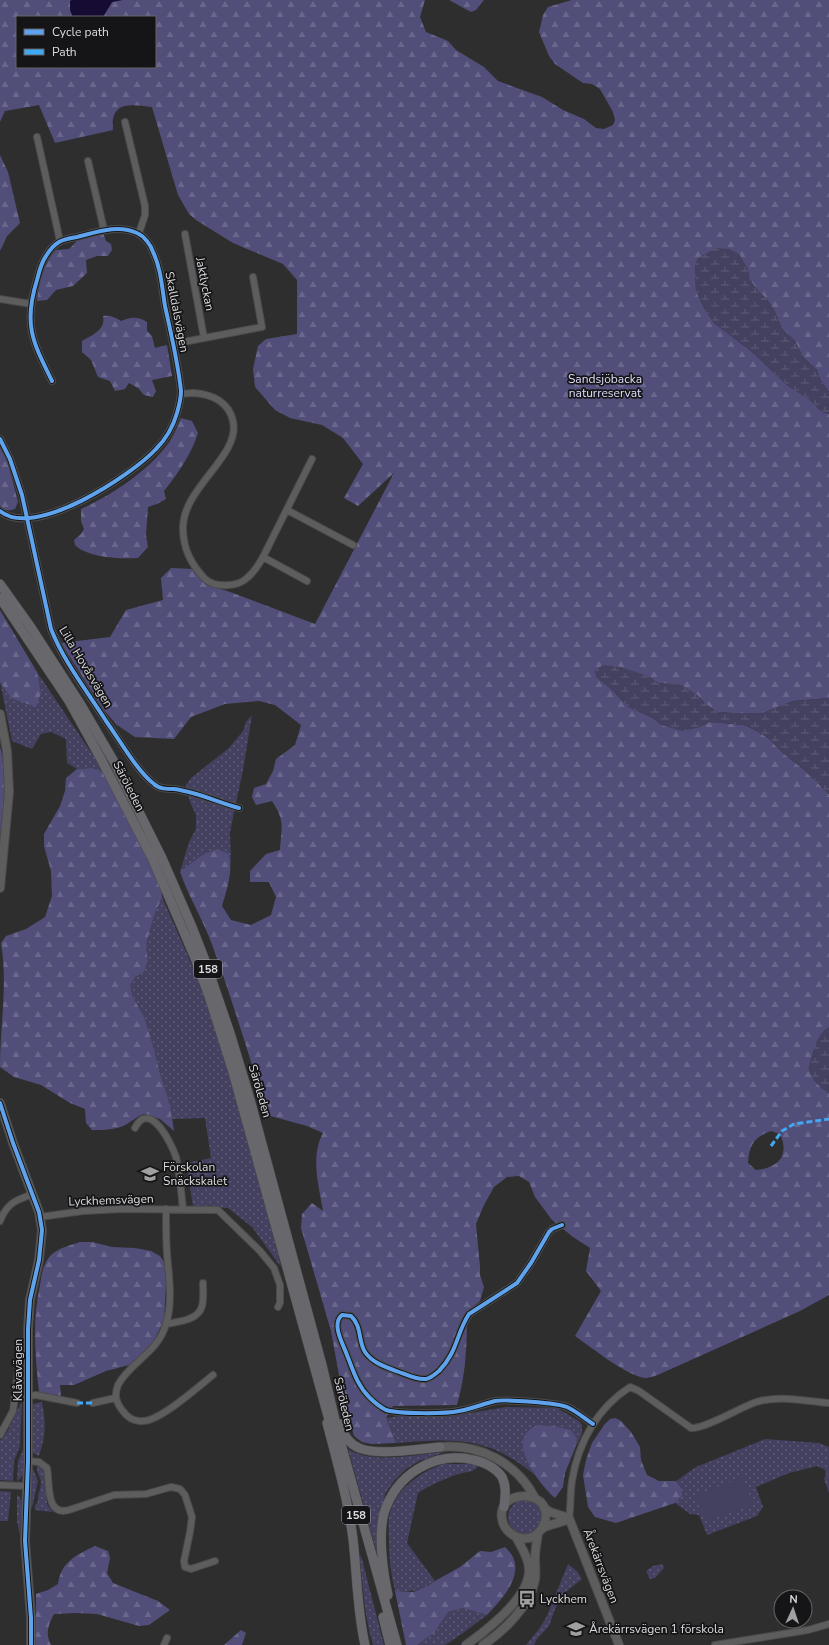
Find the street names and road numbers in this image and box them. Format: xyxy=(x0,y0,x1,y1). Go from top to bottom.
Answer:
street label: Jaktlyckan xyxy=(192,255,218,312)
street label: Skalldalsvägen xyxy=(161,270,193,354)
street label: Lilla Hovåsvägen xyxy=(55,623,117,711)
street label: Säröleden xyxy=(109,758,149,814)
road number: 158 xyxy=(194,960,222,978)
street label: Säröleden xyxy=(245,1062,275,1120)
street label: Lyckhemsvägen xyxy=(68,1191,154,1209)
street label: Klåvavägen xyxy=(10,1339,26,1401)
street label: Säröleden xyxy=(330,1376,358,1432)
road number: 158 xyxy=(342,1506,370,1524)
street label: Årekärrsvägen xyxy=(579,1526,623,1606)

